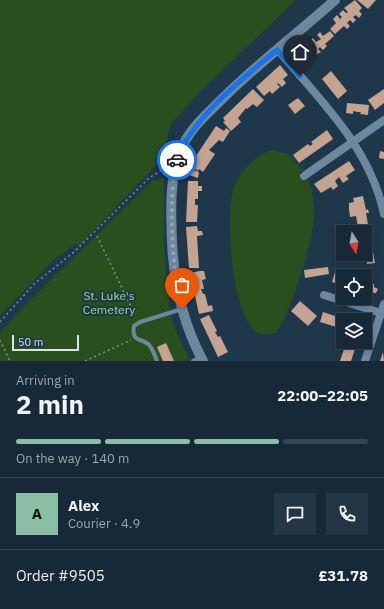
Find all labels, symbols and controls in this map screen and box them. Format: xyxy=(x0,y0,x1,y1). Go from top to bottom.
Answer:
pin xyxy=(283,35,317,76)
icon: home xyxy=(289,41,311,63)
courier xyxy=(157,140,197,180)
icon: car xyxy=(166,149,188,171)
north arrow xyxy=(336,225,372,261)
map controls xyxy=(336,225,372,349)
pin xyxy=(165,268,199,309)
button: locate xyxy=(336,269,372,305)
icon: bag xyxy=(171,274,193,296)
park label: St. Luke's Cemetery xyxy=(83,288,135,317)
button: layers xyxy=(336,313,372,349)
scale bar xyxy=(12,333,79,352)
text: 50 m xyxy=(18,335,43,349)
text: Arriving in xyxy=(16,372,75,389)
text: 22:00–22:05 xyxy=(277,386,368,405)
text: 2 min xyxy=(16,387,84,421)
text: On the way · 140 m xyxy=(16,450,129,467)
button: chat xyxy=(274,493,316,535)
button: phone xyxy=(326,493,368,535)
text: Alex xyxy=(68,496,99,515)
text: A xyxy=(32,504,42,523)
text: Courier · 4.9 xyxy=(68,515,140,532)
text: Order #9505 xyxy=(16,566,105,585)
text: £31.78 xyxy=(319,566,368,585)

